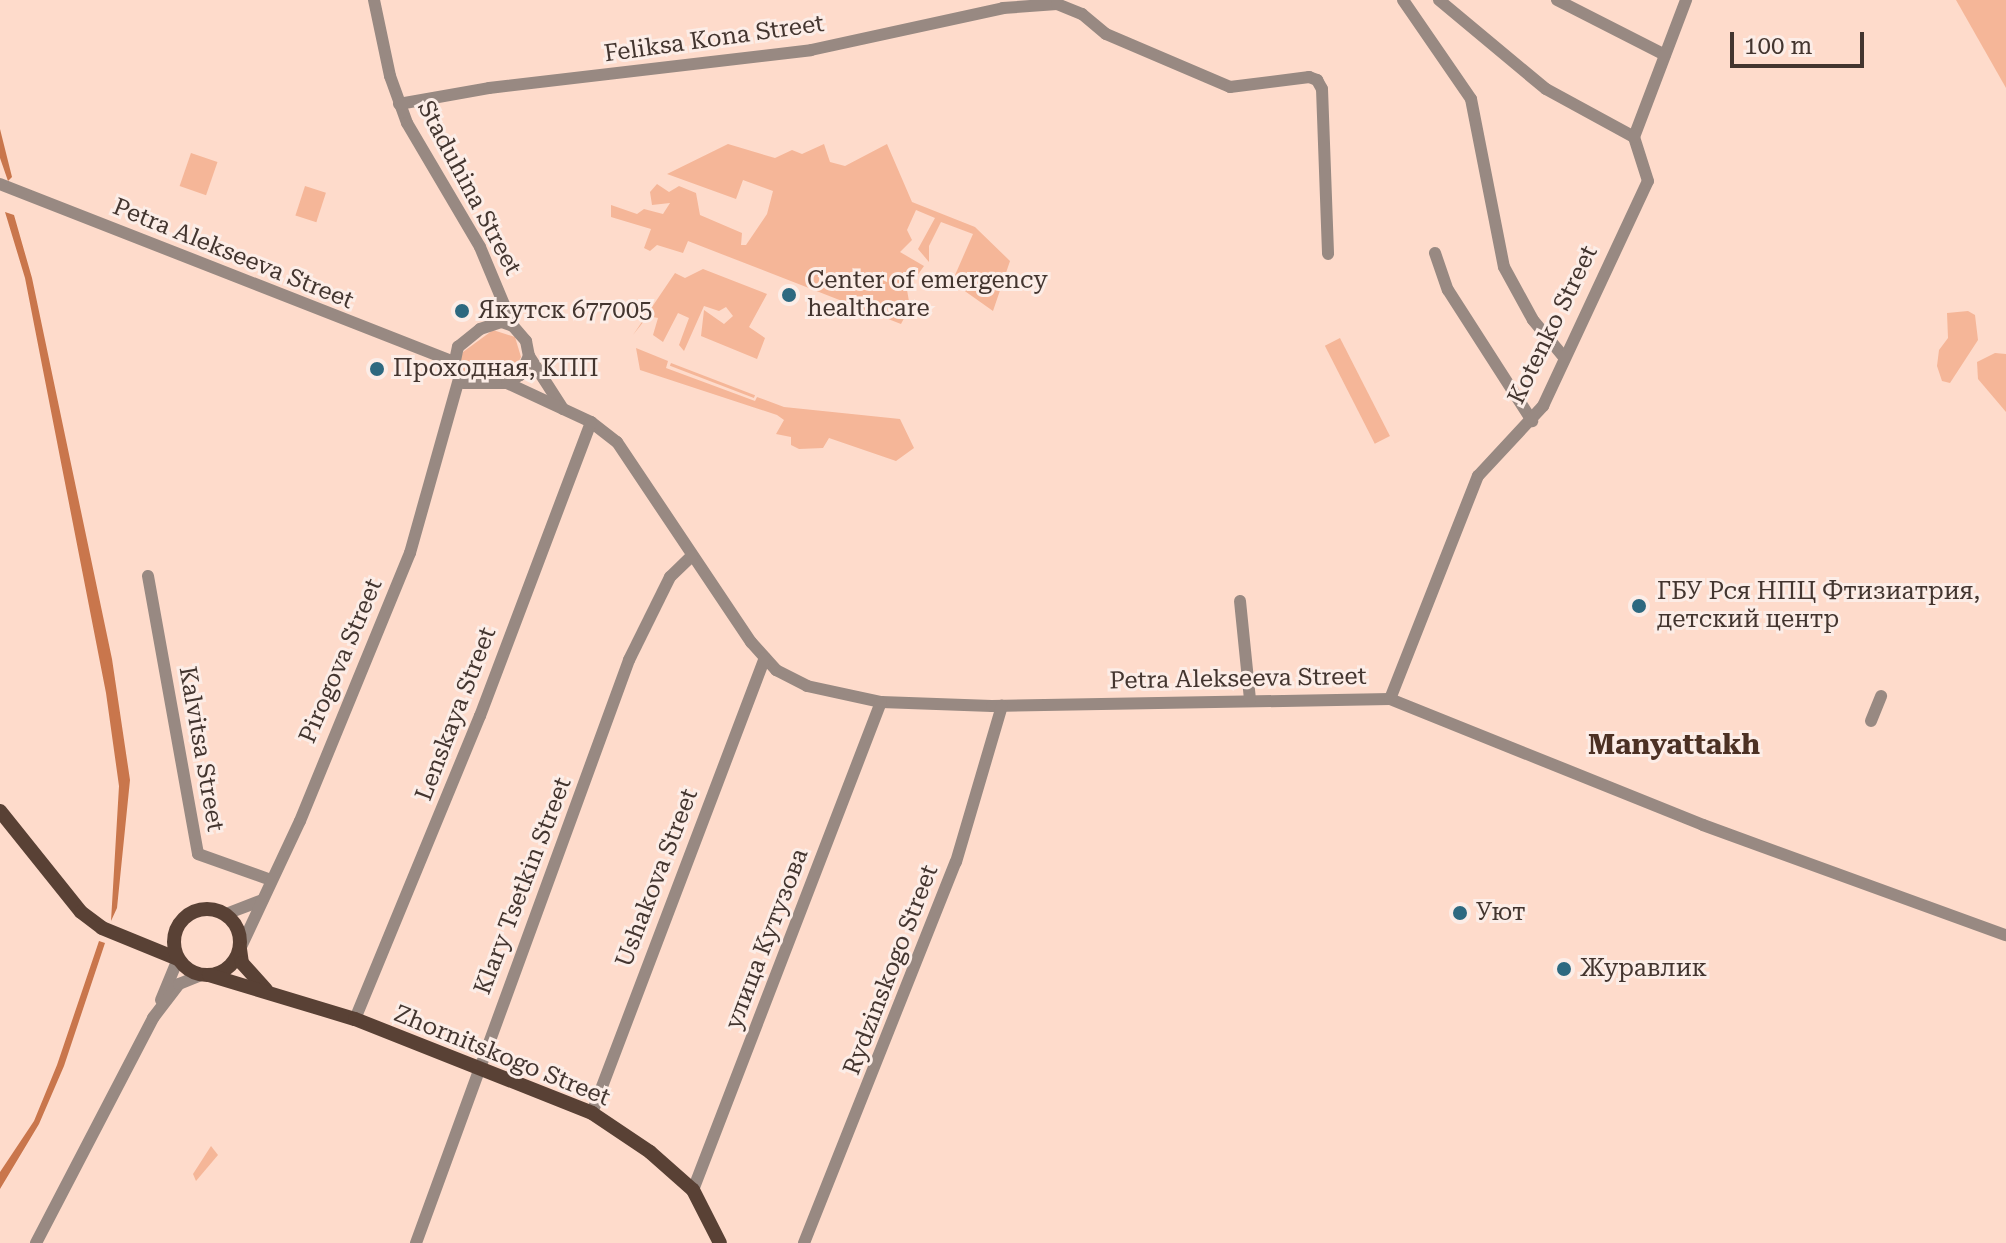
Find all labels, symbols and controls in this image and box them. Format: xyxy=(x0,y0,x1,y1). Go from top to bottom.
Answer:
street label: Feliksa Kona Street xyxy=(602,9,826,69)
scale bar xyxy=(1734,16,1868,66)
text: 100 m xyxy=(1744,32,1812,60)
street label: Staduhina Street xyxy=(411,96,527,280)
street label: Petra Alekseeva Street xyxy=(108,193,358,315)
street label: Kotenko Street xyxy=(1502,241,1604,409)
place label: Center of emergency healthcare xyxy=(807,267,1048,323)
marker: Center of emergency healthcare xyxy=(778,284,800,306)
place label: Якутск 677005 xyxy=(478,297,653,325)
marker: Якутск 677005 xyxy=(453,302,471,320)
place label: Проходная, КПП xyxy=(393,355,599,383)
marker: Проходная, КПП xyxy=(368,360,386,378)
street label: Pirogova Street xyxy=(293,574,389,748)
place label: ГБУ Рся НПЦ Фтизиатрия, детский центр xyxy=(1657,578,1980,634)
marker: ГБУ Рся НПЦ Фтизиатрия, детский центр xyxy=(1628,595,1650,617)
street label: Lenskaya Street xyxy=(410,623,502,805)
street label: Petra Alekseeva Street xyxy=(1109,662,1367,696)
street label: Kalvitsa Street xyxy=(172,664,230,834)
district label: Manyattakh xyxy=(1588,728,1760,762)
street label: Klary Tsetkin Street xyxy=(468,773,578,999)
street label: Ushakova Street xyxy=(610,785,704,971)
street label: улица Кутузова xyxy=(719,845,815,1033)
street label: Rydzinskogo Street xyxy=(838,861,944,1079)
place label: Уют xyxy=(1476,899,1526,927)
marker: Уют xyxy=(1451,904,1469,922)
place label: Журавлик xyxy=(1580,955,1707,983)
marker: Журавлик xyxy=(1555,960,1573,978)
street label: Zhornitskogo Street xyxy=(390,1000,614,1112)

